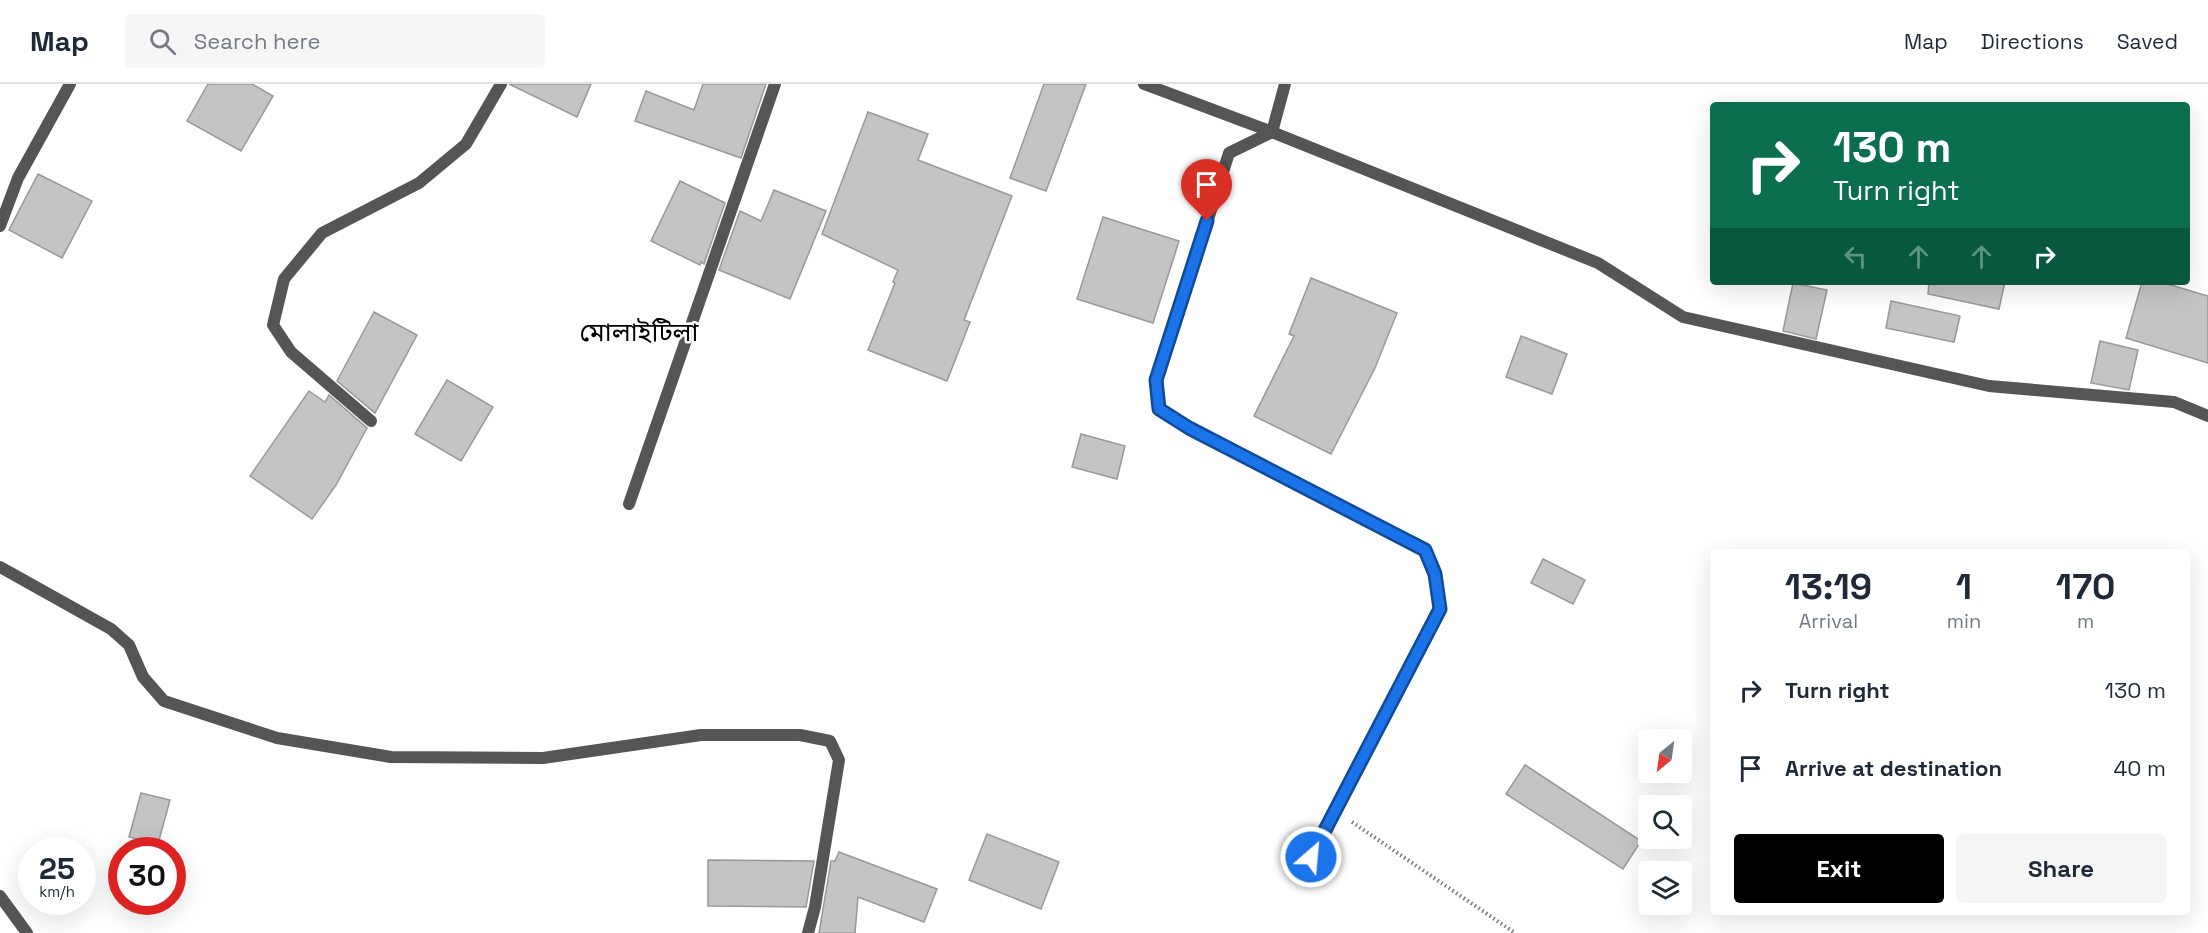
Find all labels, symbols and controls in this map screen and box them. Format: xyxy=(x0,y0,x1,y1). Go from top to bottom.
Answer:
search box xyxy=(125,14,545,68)
text: Map xyxy=(30,23,89,59)
icon: search xyxy=(146,25,179,58)
text: Search here xyxy=(194,27,321,55)
text: Map xyxy=(1904,28,1948,55)
text: Directions xyxy=(1981,28,2084,55)
text: Saved xyxy=(2117,28,2178,55)
text: 130 m xyxy=(1833,121,1951,174)
icon: right xyxy=(1734,126,1812,204)
pin xyxy=(1181,159,1232,221)
icon: arrive xyxy=(1190,168,1223,201)
text: Turn right xyxy=(1833,173,1960,208)
icon: left xyxy=(1839,240,1872,273)
icon: ahead xyxy=(1902,240,1935,273)
icon: ahead xyxy=(1965,240,1998,273)
icon: right xyxy=(2028,240,2061,273)
district label: মোলাইটিলা xyxy=(579,315,700,349)
text: 13:19 xyxy=(1785,564,1872,610)
text: 1 xyxy=(1956,564,1972,610)
text: 170 xyxy=(2056,564,2115,610)
text: Arrival xyxy=(1799,608,1858,634)
text: min xyxy=(1947,608,1981,634)
text: m xyxy=(2077,608,2094,634)
icon: right xyxy=(1734,674,1767,707)
text: Turn right xyxy=(1785,676,1890,704)
text: 130 m xyxy=(2105,676,2166,704)
north arrow xyxy=(1638,729,1692,783)
map controls xyxy=(1638,729,1692,915)
icon: arrive xyxy=(1734,752,1767,785)
text: Arrive at destination xyxy=(1785,754,2002,782)
text: 40 m xyxy=(2114,754,2166,782)
button: search xyxy=(1638,795,1692,849)
position arrow xyxy=(1279,825,1343,889)
button: Exit xyxy=(1734,834,1944,903)
button: Share xyxy=(1956,834,2166,903)
speed limit sign: 30 xyxy=(108,837,186,915)
text: 25 xyxy=(39,849,75,888)
button: layers xyxy=(1638,861,1692,915)
text: km/h xyxy=(39,882,75,901)

